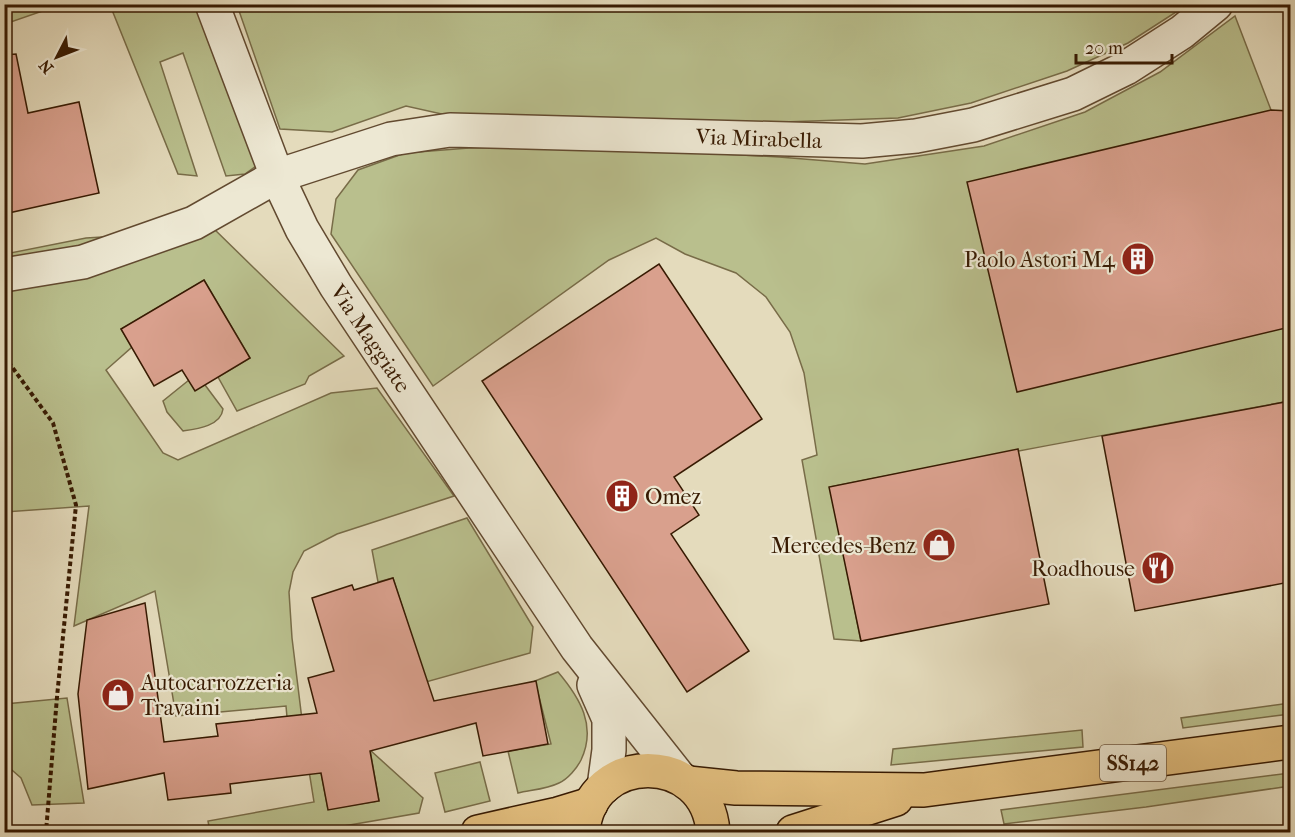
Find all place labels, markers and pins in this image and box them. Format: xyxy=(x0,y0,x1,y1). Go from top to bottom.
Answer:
building icon: Paolo Astori M4 xyxy=(1120,241,1156,277)
place label: Paolo Astori M4 xyxy=(964,247,1116,273)
building icon: Omez xyxy=(604,478,640,514)
place label: Omez xyxy=(645,484,702,510)
shop icon: Mercedes-Benz xyxy=(921,527,957,563)
place label: Mercedes-Benz xyxy=(771,533,916,559)
restaurant icon: Roadhouse xyxy=(1140,550,1176,586)
place label: Roadhouse xyxy=(1031,556,1135,582)
place label: Autocarrozzeria Travaini xyxy=(140,670,293,721)
shop icon: Autocarrozzeria Travaini xyxy=(100,677,136,713)

